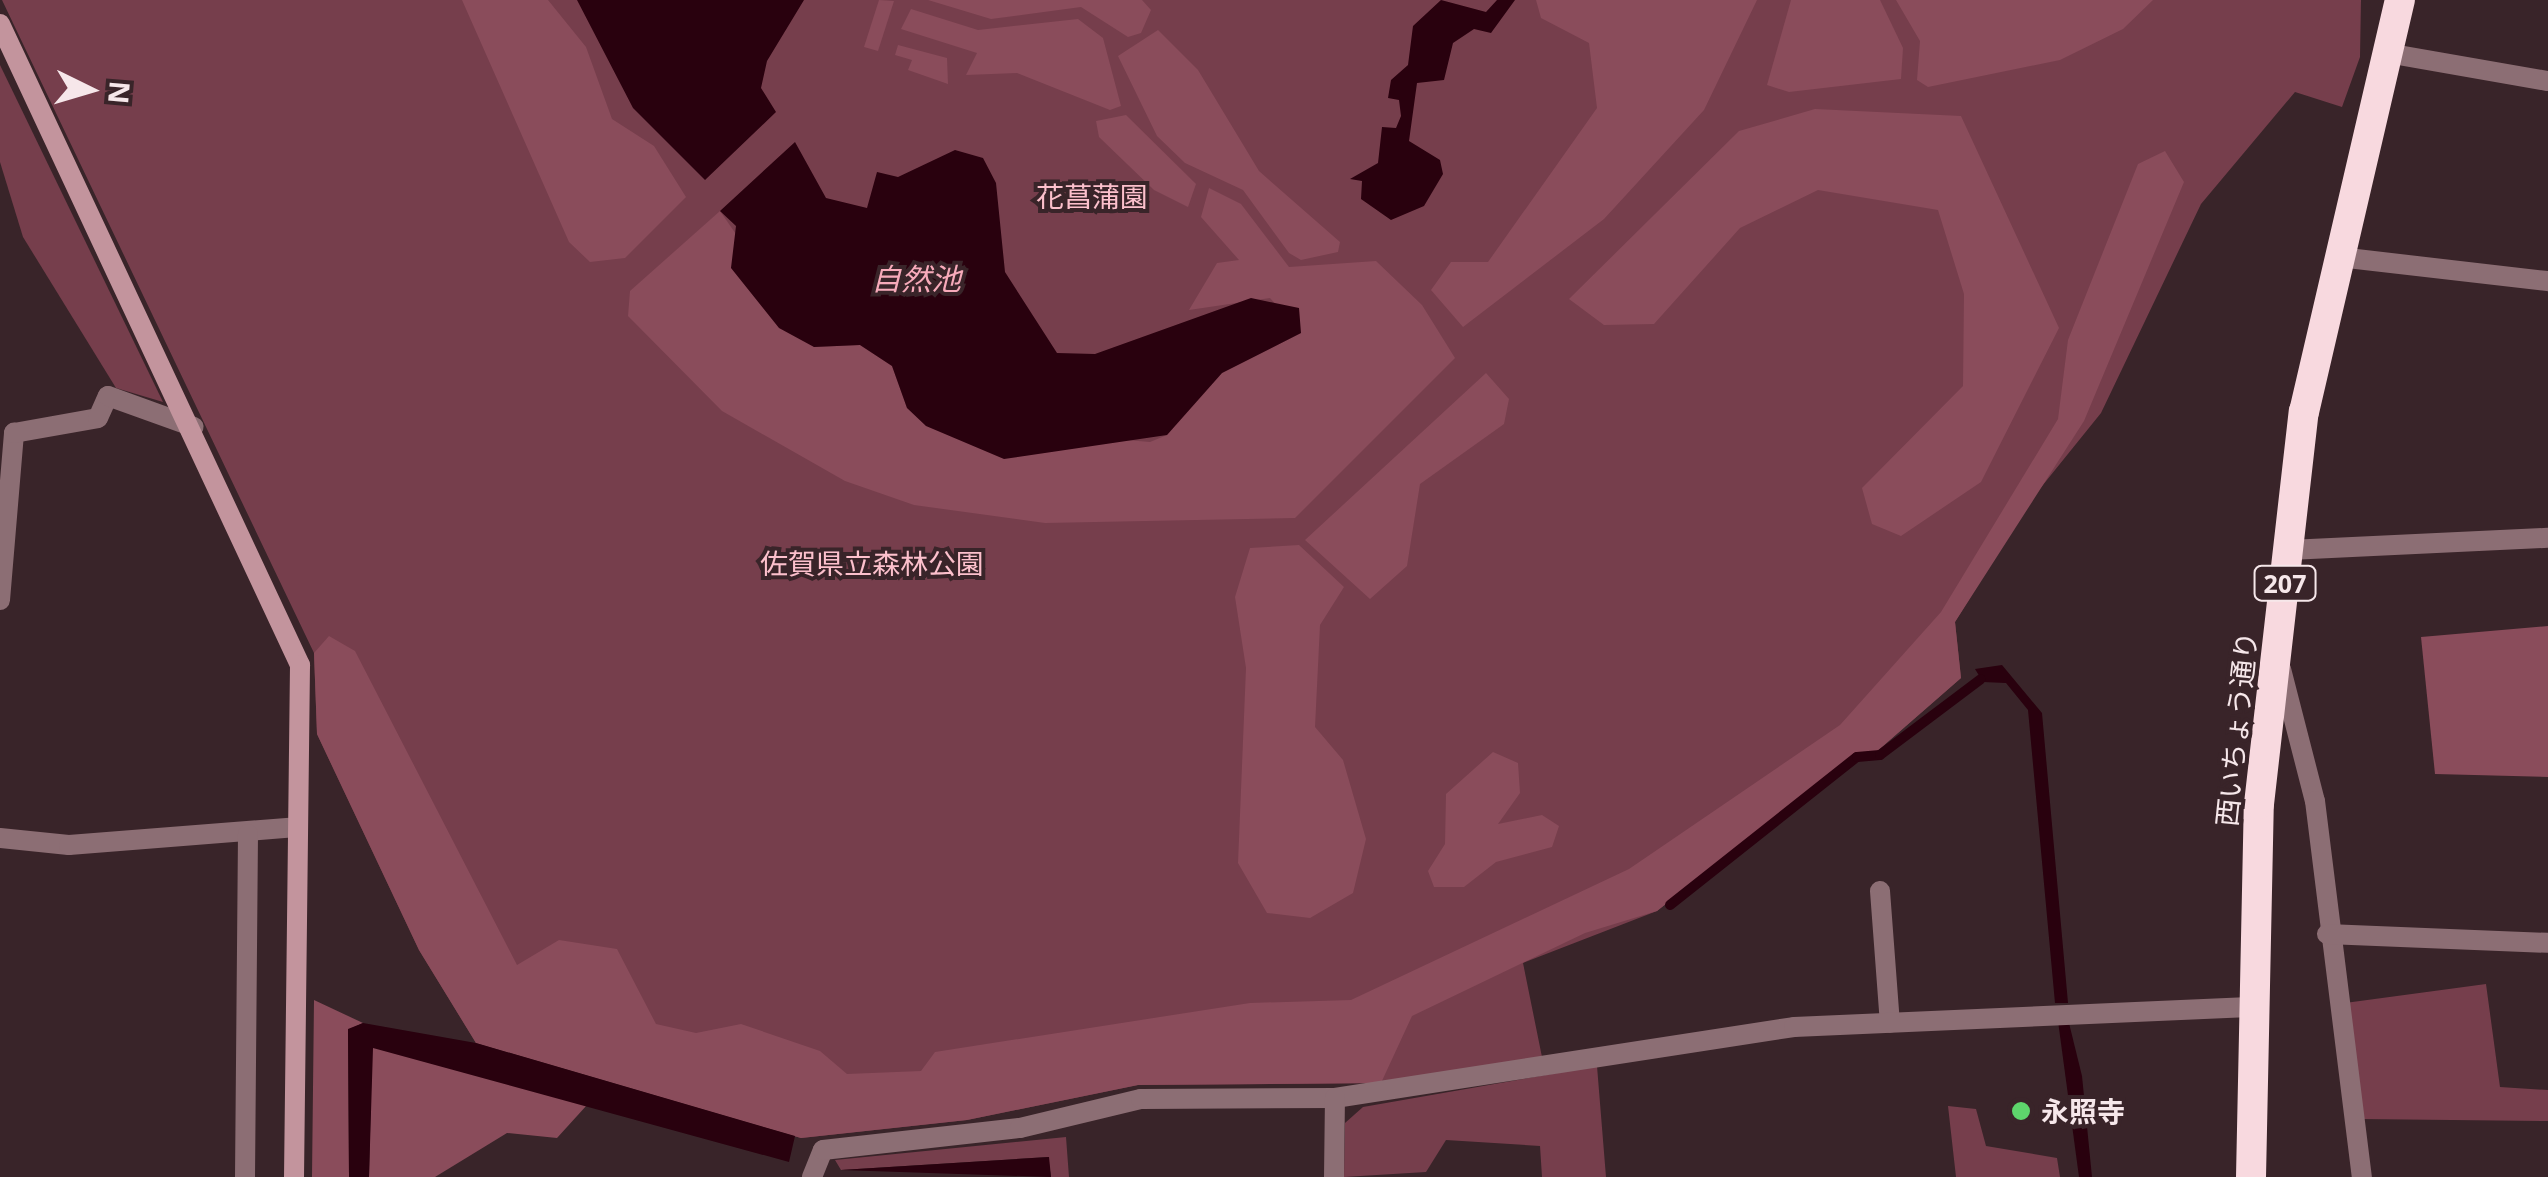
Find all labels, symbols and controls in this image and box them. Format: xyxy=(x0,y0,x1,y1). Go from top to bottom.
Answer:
north arrow xyxy=(40,40,140,140)
text: N xyxy=(100,80,140,106)
park label: 花菖蒲園 xyxy=(1036,179,1148,213)
water label: 自然池 xyxy=(871,261,961,297)
park label: 佐賀県立森林公園 xyxy=(760,546,984,580)
road number: 207 xyxy=(2252,563,2318,603)
street label: 西いちょう通り xyxy=(2209,630,2263,828)
place label: 永照寺 xyxy=(2041,1094,2125,1128)
marker: 永照寺 xyxy=(2010,1100,2032,1122)

